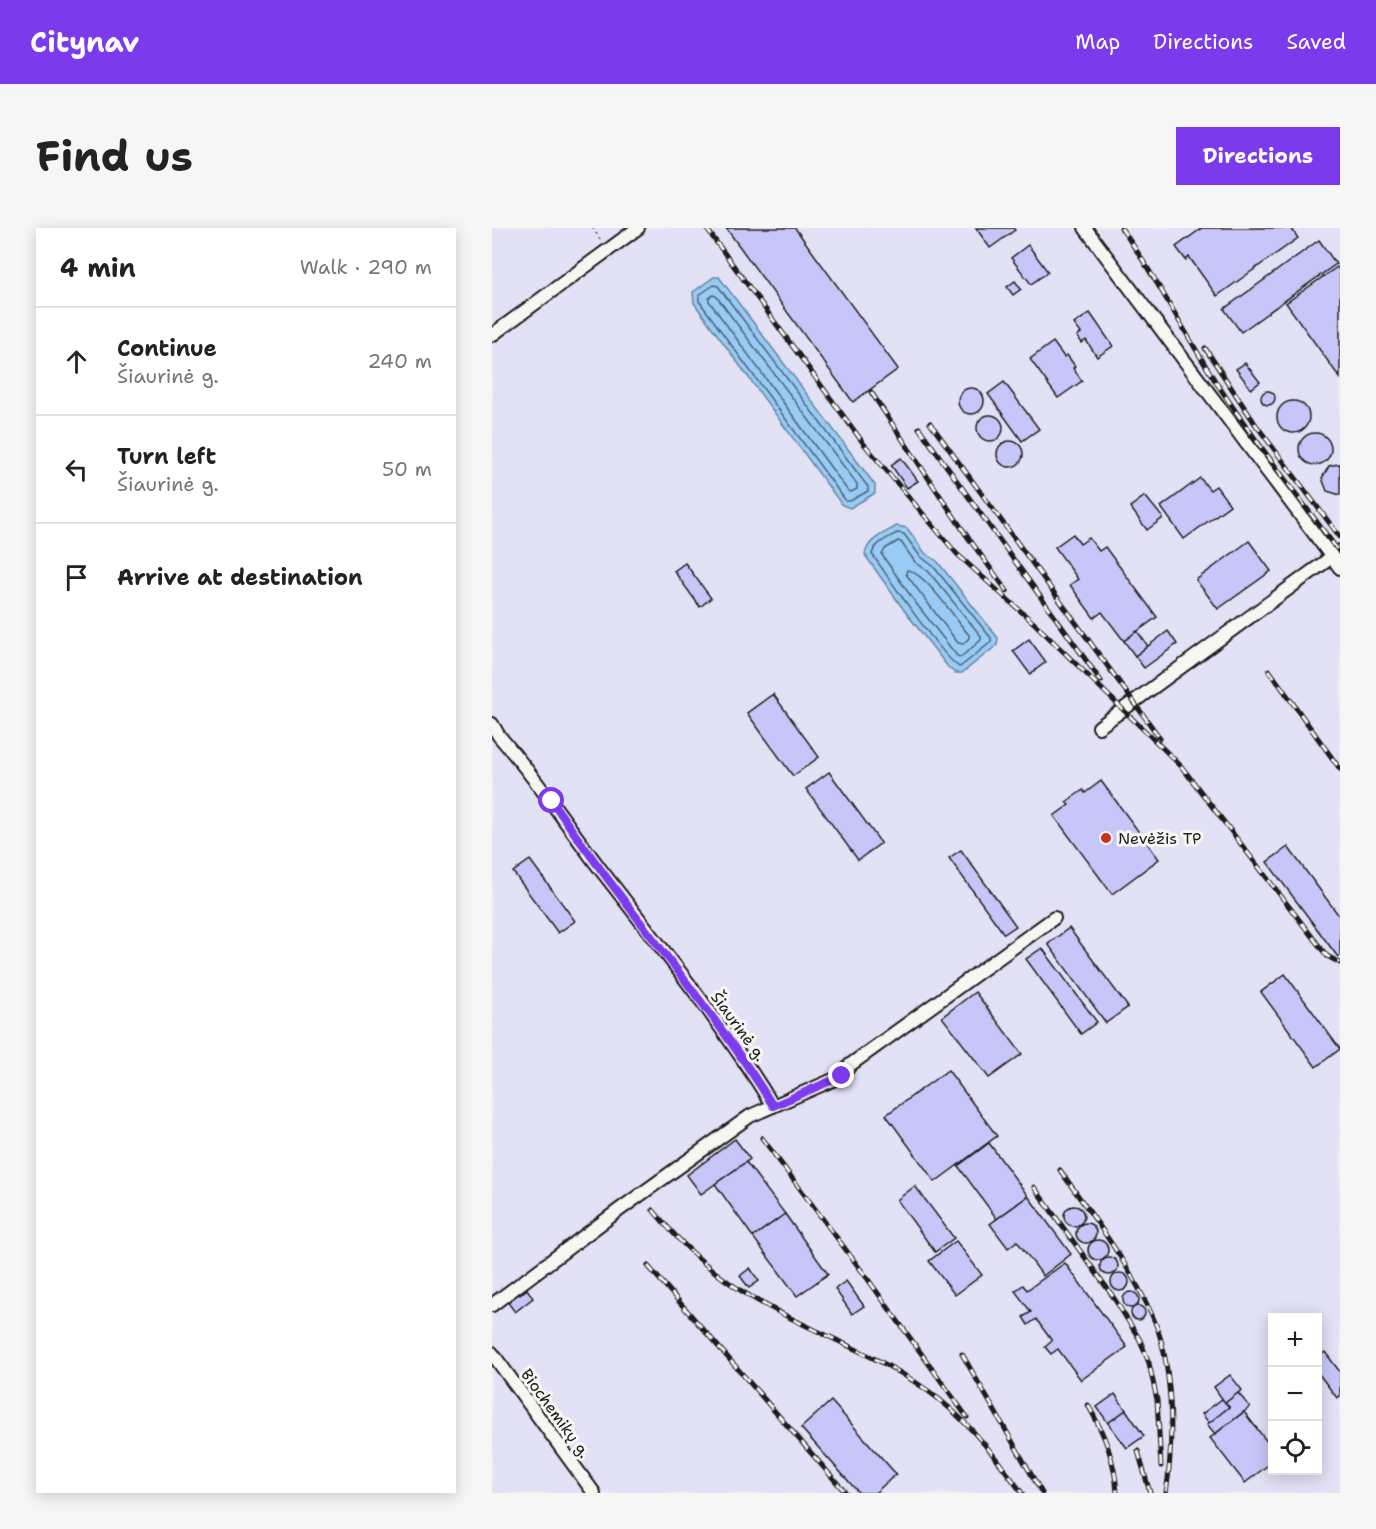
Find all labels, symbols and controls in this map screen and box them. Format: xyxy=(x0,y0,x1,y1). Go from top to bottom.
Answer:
text: Citynav xyxy=(30,23,139,61)
text: Map xyxy=(1075,28,1120,56)
text: Directions xyxy=(1153,28,1253,56)
text: Saved xyxy=(1286,28,1346,56)
button: Directions xyxy=(1176,127,1340,185)
text: Find us xyxy=(36,128,193,184)
text: 4 min xyxy=(60,250,136,285)
text: Walk · 290 m xyxy=(300,254,432,280)
text: Continue xyxy=(117,334,217,363)
icon: ahead xyxy=(60,345,93,378)
text: 240 m xyxy=(367,348,432,374)
text: Šiaurinė g. xyxy=(117,363,219,389)
text: Turn left xyxy=(117,442,216,471)
icon: left xyxy=(60,453,93,486)
text: 50 m xyxy=(382,456,432,482)
text: Šiaurinė g. xyxy=(117,471,219,497)
icon: arrive xyxy=(60,561,93,594)
text: Arrive at destination xyxy=(117,563,363,592)
route start xyxy=(538,787,564,813)
place label: Nevėžis TP xyxy=(1118,828,1201,849)
marker: Nevėžis TP xyxy=(1099,831,1113,845)
street label: Šiaurinė g. xyxy=(706,987,771,1065)
route end xyxy=(828,1062,854,1088)
map controls xyxy=(1268,1313,1322,1475)
button: + xyxy=(1268,1313,1322,1367)
street label: Biochemikų g. xyxy=(516,1365,595,1462)
button: − xyxy=(1268,1367,1322,1421)
button: locate xyxy=(1268,1421,1322,1475)

